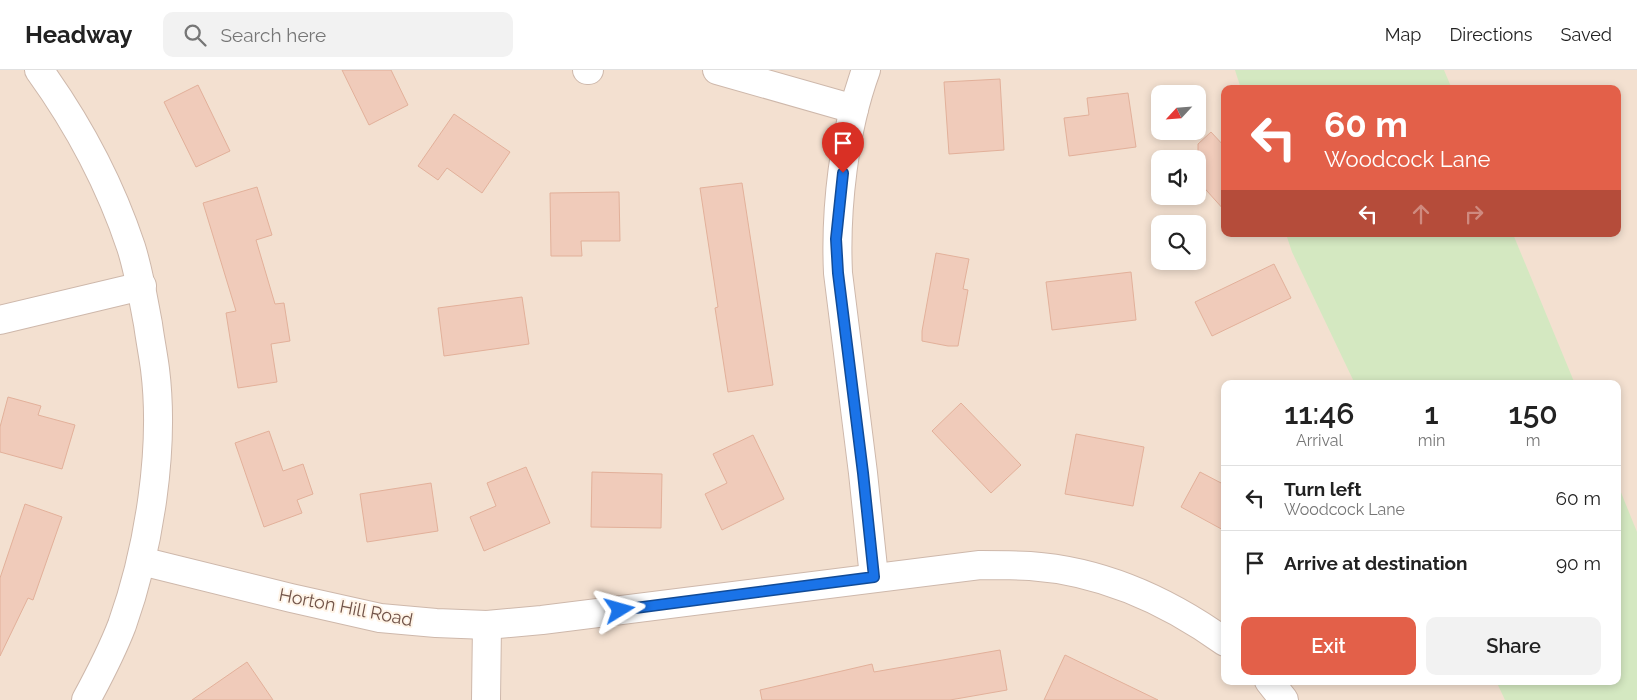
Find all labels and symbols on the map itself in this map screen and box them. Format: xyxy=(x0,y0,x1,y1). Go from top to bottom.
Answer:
north arrow xyxy=(1151,85,1206,140)
pin xyxy=(822,122,864,173)
position arrow xyxy=(593,583,645,635)
street label: Horton Hill Road xyxy=(277,584,415,630)

